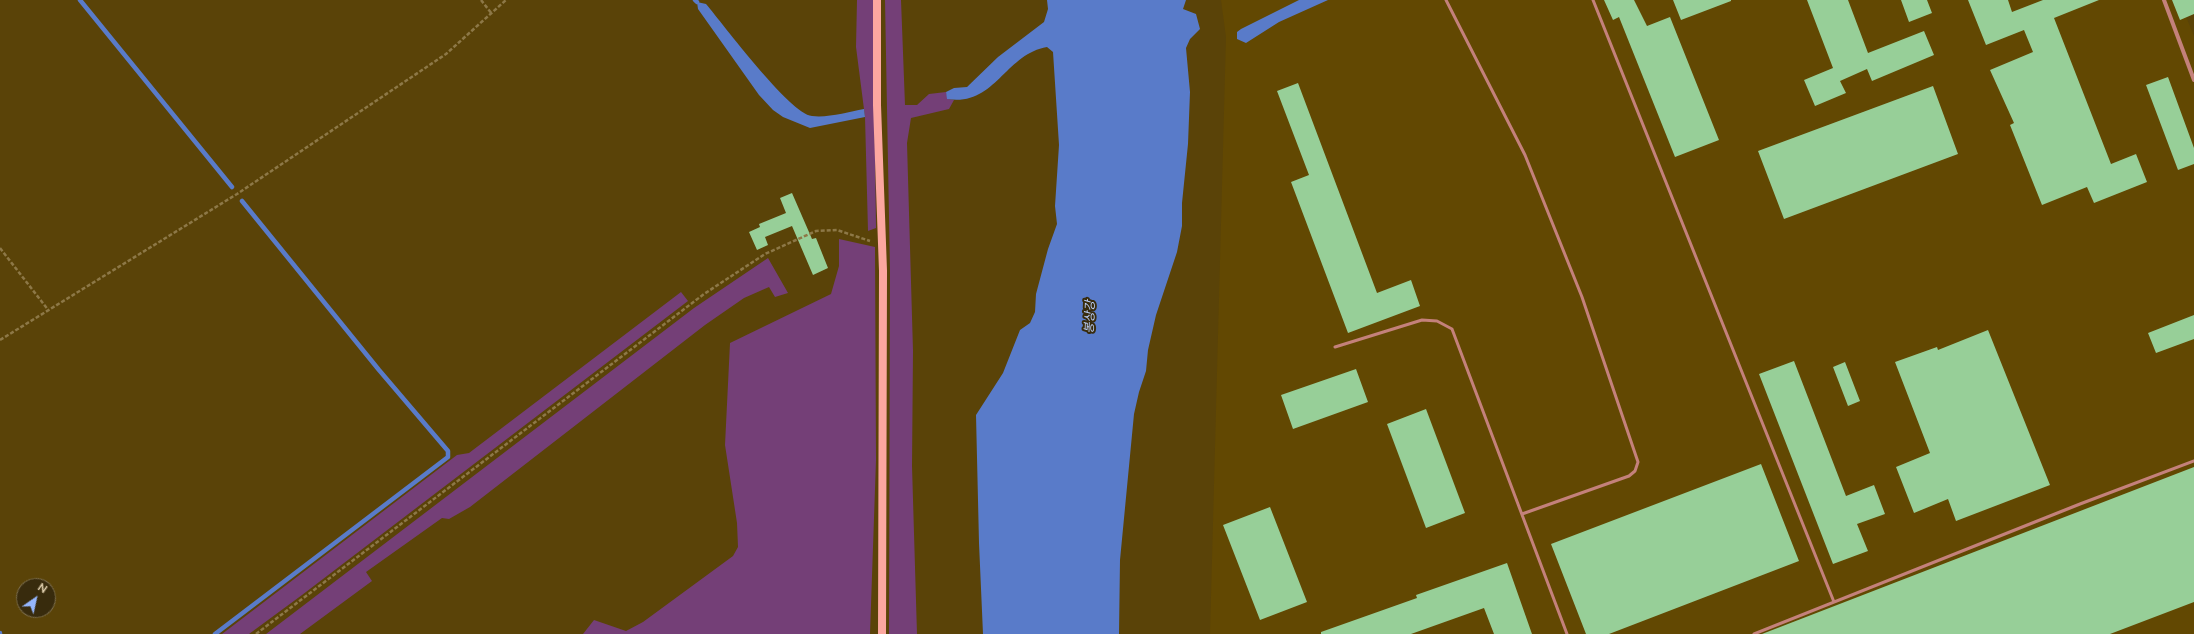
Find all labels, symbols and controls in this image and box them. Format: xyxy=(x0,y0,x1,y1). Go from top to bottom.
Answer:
water label: 봉상강 xyxy=(1082,300,1098,334)
north arrow xyxy=(16,578,56,618)
text: N xyxy=(35,581,50,596)

